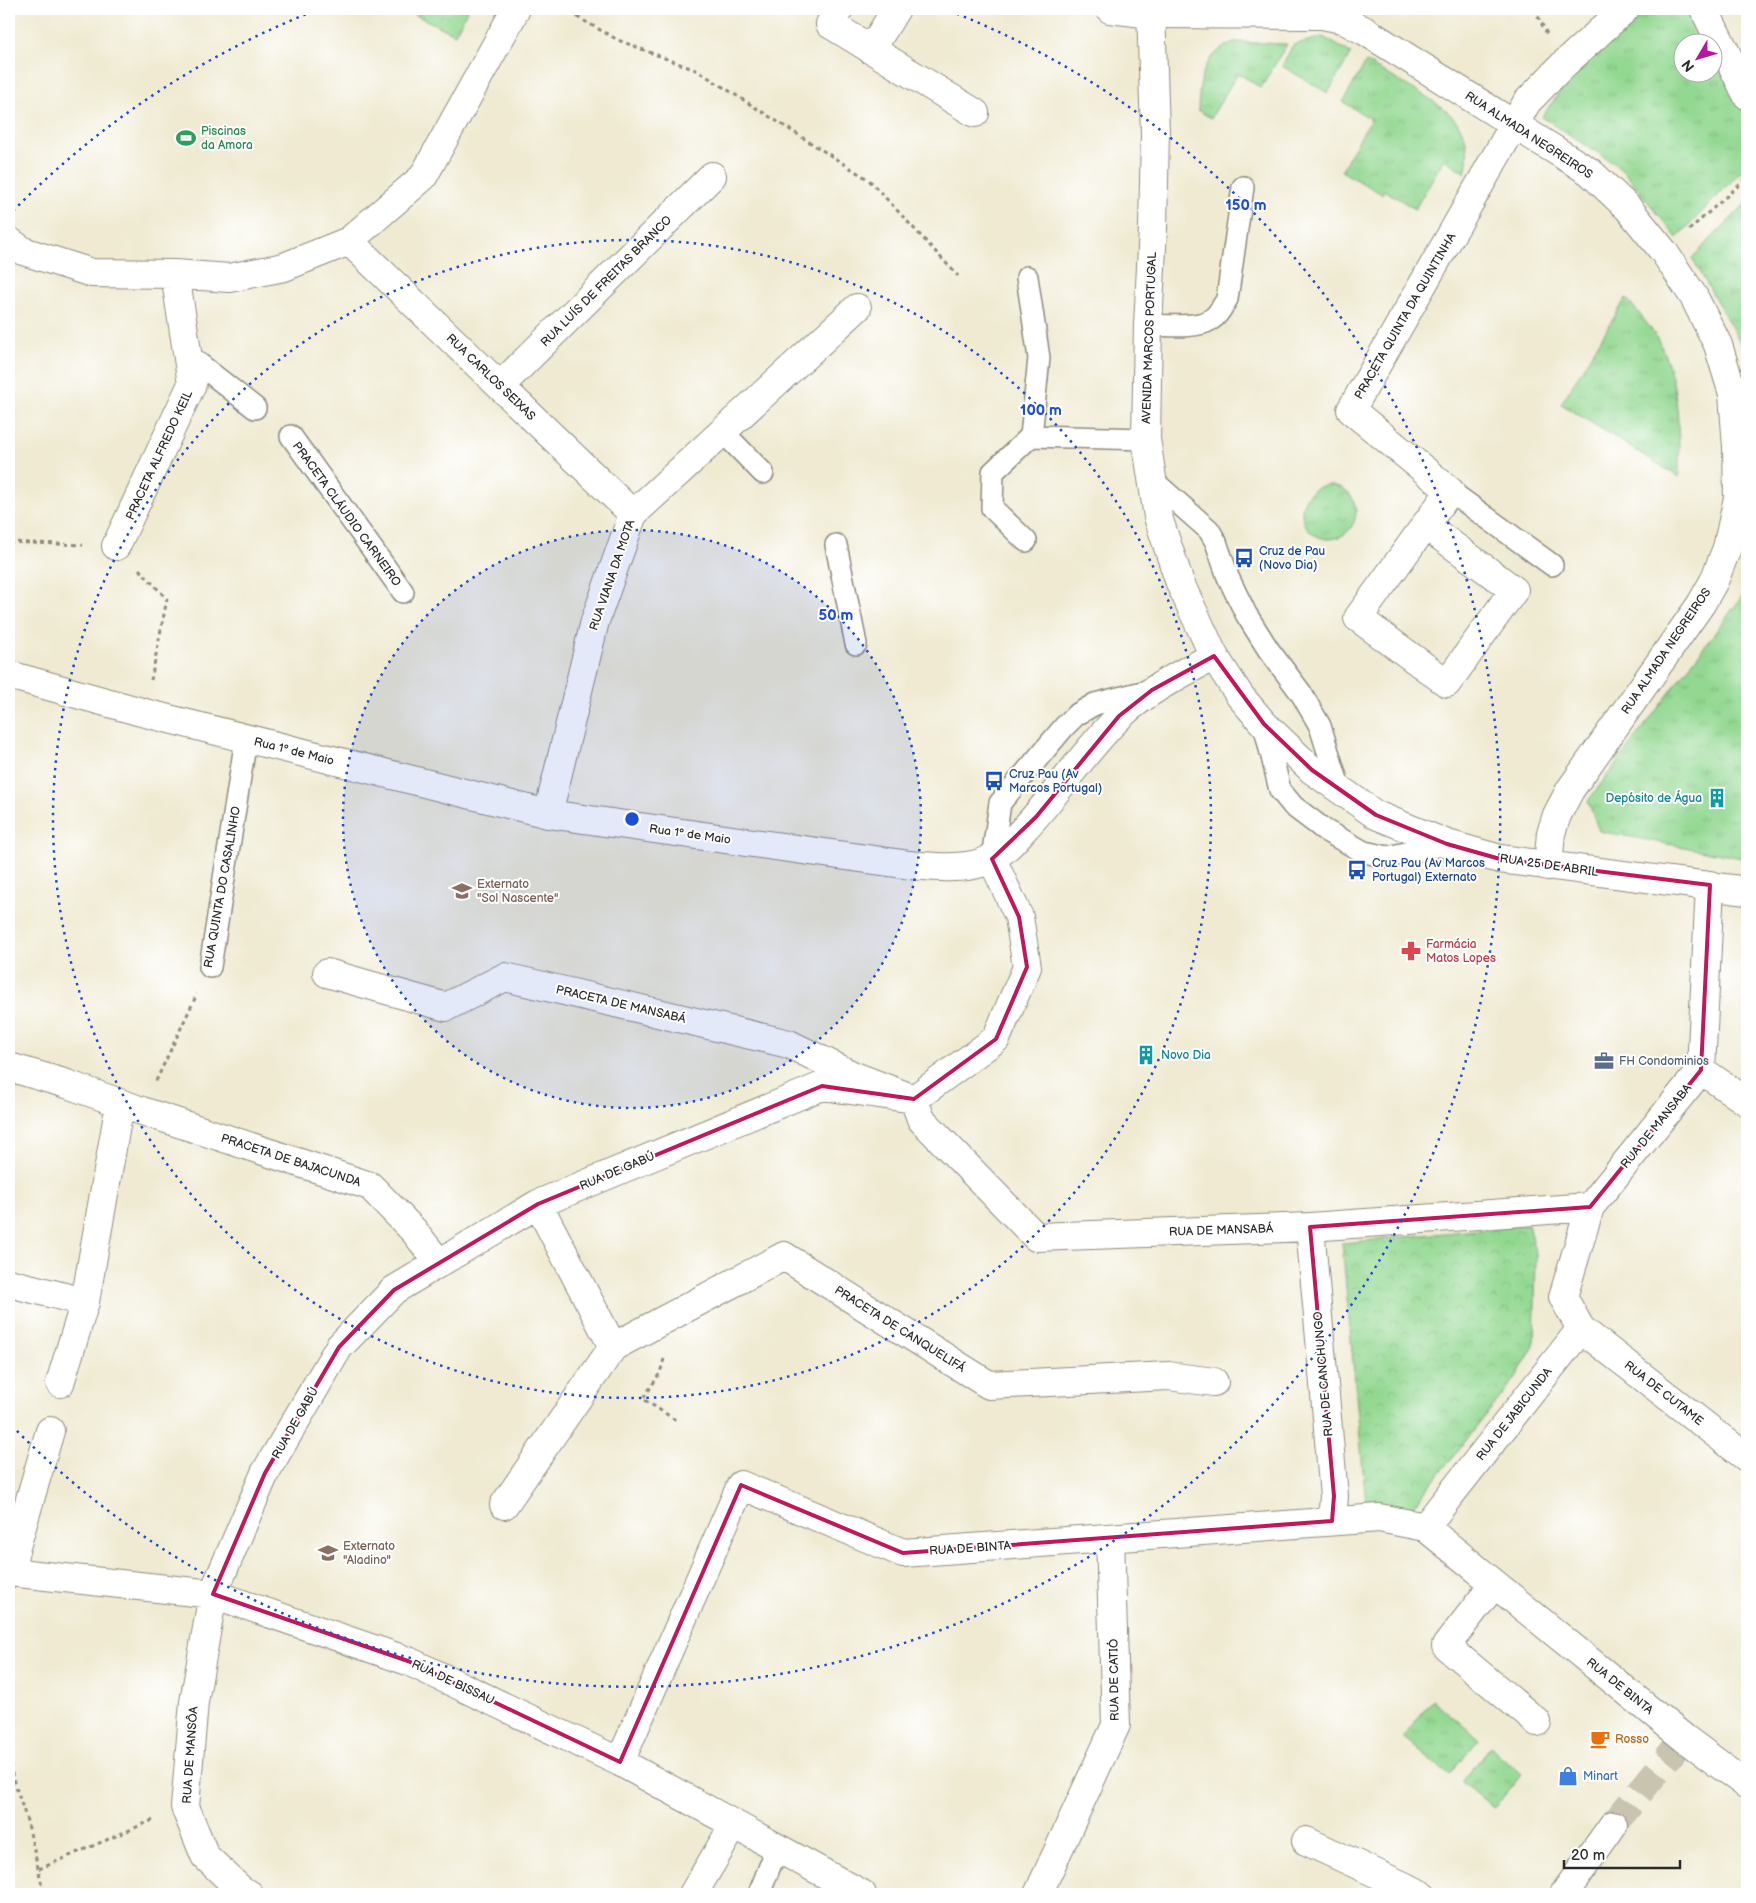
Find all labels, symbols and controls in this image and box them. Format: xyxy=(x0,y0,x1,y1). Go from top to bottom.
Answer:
north arrow xyxy=(1674,32,1724,82)
text: N xyxy=(1678,56,1698,75)
street label: RUA ALMADA NEGREIROS xyxy=(1462,88,1595,182)
place label: Piscinas da Amora xyxy=(201,124,253,153)
sports icon: Piscinas da Amora xyxy=(175,127,197,149)
text: 150 m xyxy=(1225,196,1267,215)
street label: RUA LUÍS DE FREITAS BRANCO xyxy=(536,211,675,350)
street label: PRACETA QUINTA DA QUINTINHA xyxy=(1352,230,1460,402)
street label: AVENIDA MARCOS PORTUGAL xyxy=(1139,252,1160,424)
street label: RUA CARLOS SEIXAS xyxy=(443,331,538,424)
street label: PRACETA ALFREDO KEIL xyxy=(123,388,196,522)
text: 100 m xyxy=(1020,401,1062,420)
street label: PRACETA CLÁUDIO CARNEIRO xyxy=(289,438,406,589)
street label: RUA VIANA DA MOTA xyxy=(586,517,639,633)
place label: Cruz de Pau (Novo Dia) xyxy=(1259,544,1325,573)
bus stop icon: Cruz de Pau (Novo Dia) xyxy=(1233,547,1255,569)
street label: RUA ALMADA NEGREIROS xyxy=(1618,585,1714,717)
text: 50 m xyxy=(819,606,854,625)
street label: Rua 1º de Maio xyxy=(252,734,336,769)
place label: Cruz Pau (Av Marcos Portugal) xyxy=(1009,767,1102,796)
bus stop icon: Cruz Pau (Av Marcos Portugal) xyxy=(983,770,1005,792)
building icon: Depósito de Água xyxy=(1706,787,1728,809)
place label: Depósito de Água xyxy=(1606,789,1702,806)
street label: RUA QUINTA DO CASALINHO xyxy=(201,805,244,969)
centre of rings xyxy=(623,810,641,828)
street label: Rua 1º de Maio xyxy=(648,821,732,848)
street label: RUA 25 DE ABRIL xyxy=(1499,851,1599,880)
place label: Cruz Pau (Av Marcos Portugal) Externato xyxy=(1372,856,1485,885)
bus stop icon: Cruz Pau (Av Marcos Portugal) Externato xyxy=(1346,859,1368,881)
place label: Externato "Sol Nascente" xyxy=(477,877,558,906)
school or university icon: Externato "Sol Nascente" xyxy=(451,880,473,902)
place label: Farmácia Matos Lopes xyxy=(1426,937,1496,966)
pharmacy icon: Farmácia Matos Lopes xyxy=(1400,940,1422,962)
street label: PRACETA DE MANSABÁ xyxy=(554,980,688,1027)
building icon: Novo Dia xyxy=(1135,1044,1157,1066)
place label: Novo Dia xyxy=(1161,1048,1211,1063)
office icon: FH Condominios xyxy=(1593,1050,1615,1072)
place label: FH Condominios xyxy=(1619,1054,1709,1069)
street label: RUA DE MANSABA xyxy=(1618,1081,1695,1172)
street label: PRACETA DE BAJACUNDA xyxy=(219,1131,363,1190)
street label: RUA DE GABÚ xyxy=(577,1147,657,1194)
street label: RUA DE MANSABÁ xyxy=(1168,1219,1274,1240)
street label: PRACETA DE CANQUELIFÁ xyxy=(832,1281,969,1376)
street label: RUA DE CANCHUNGO xyxy=(1311,1311,1336,1437)
street label: RUA DE CUTAME xyxy=(1621,1358,1706,1429)
street label: RUA DE JABICUNDA xyxy=(1473,1364,1556,1464)
street label: RUA DE GABÚ xyxy=(267,1384,322,1462)
street label: RUA DE BINTA xyxy=(929,1538,1012,1559)
place label: Externato "Aladino" xyxy=(343,1539,395,1568)
school or university icon: Externato "Aladino" xyxy=(317,1542,339,1564)
street label: RUA DE CATIÓ xyxy=(1104,1639,1123,1721)
street label: RUA DE BINTA xyxy=(1583,1655,1657,1718)
street label: RUA DE BISSAU xyxy=(409,1657,497,1708)
street label: RUA DE MANSÔA xyxy=(179,1705,201,1804)
cafe icon: Rosso xyxy=(1589,1728,1611,1750)
place label: Rosso xyxy=(1615,1732,1649,1747)
shop icon: Minart xyxy=(1557,1765,1579,1787)
place label: Minart xyxy=(1583,1769,1618,1784)
scale bar xyxy=(1564,1838,1680,1870)
text: 20 m xyxy=(1571,1846,1605,1865)

